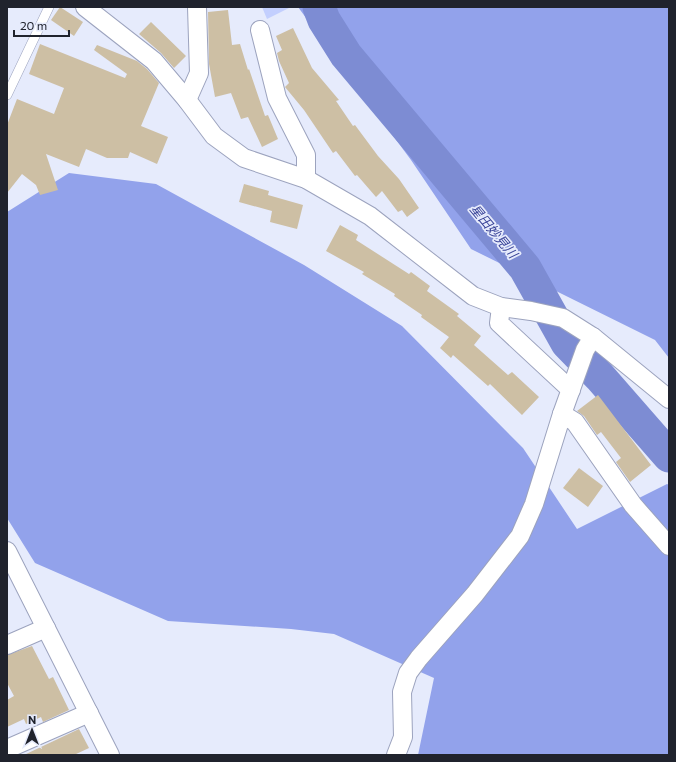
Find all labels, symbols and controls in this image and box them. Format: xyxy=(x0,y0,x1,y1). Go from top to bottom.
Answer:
scale bar xyxy=(14,12,69,38)
text: 20 m xyxy=(20,18,47,32)
water label: 星田妙見川 xyxy=(467,201,522,263)
north arrow xyxy=(12,710,52,750)
text: N xyxy=(28,713,36,726)

